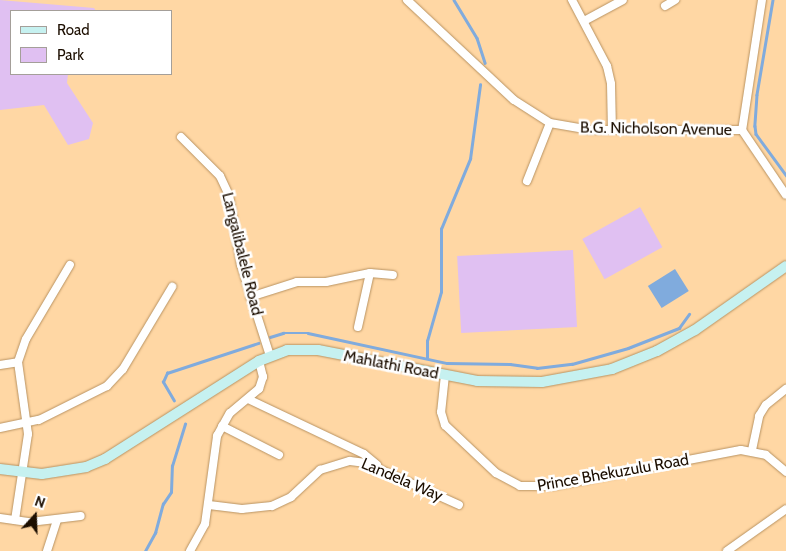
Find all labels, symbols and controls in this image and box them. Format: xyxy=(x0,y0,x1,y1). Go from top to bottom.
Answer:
legend xyxy=(10,10,172,75)
text: Road xyxy=(57,21,90,39)
text: Park xyxy=(57,46,84,64)
street label: B.G. Nicholson Avenue xyxy=(580,118,732,140)
street label: Langalibalele Road xyxy=(217,191,267,317)
street label: Mahlathi Road xyxy=(342,346,440,384)
street label: Prince Bhekuzulu Road xyxy=(536,450,690,496)
street label: Landela Way xyxy=(358,454,446,506)
north arrow xyxy=(10,491,60,541)
text: N xyxy=(32,492,48,512)

